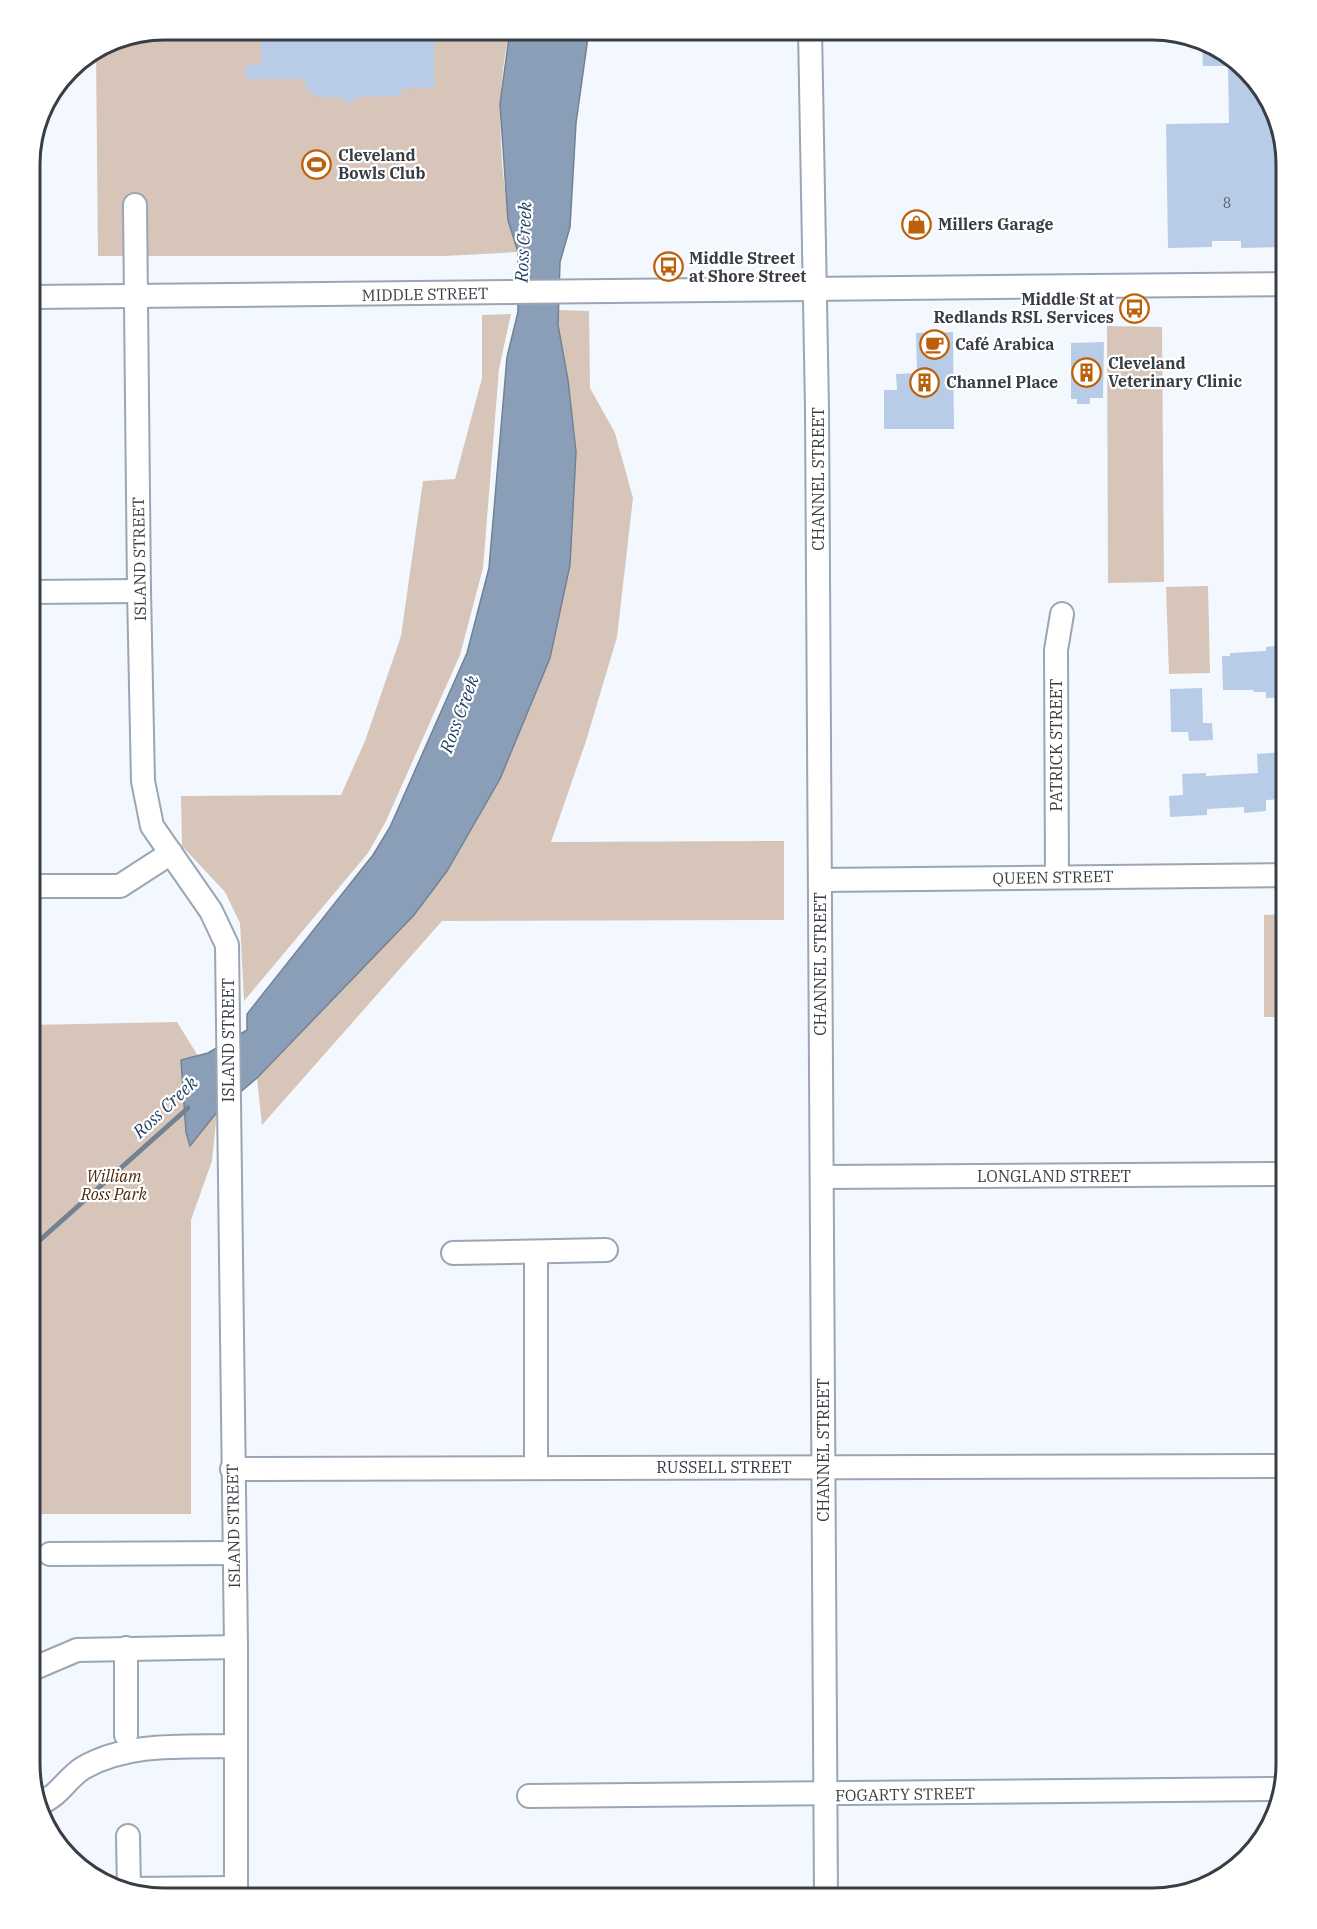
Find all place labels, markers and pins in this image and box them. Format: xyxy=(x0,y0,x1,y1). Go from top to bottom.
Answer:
place label: Cleveland Bowls Club xyxy=(338,145,425,183)
sports icon: Cleveland Bowls Club xyxy=(301,148,333,180)
shop icon: Millers Garage xyxy=(901,208,933,240)
place label: Millers Garage xyxy=(938,214,1054,234)
place label: Middle Street at Shore Street xyxy=(689,248,806,286)
bus stop icon: Middle Street at Shore Street xyxy=(652,251,684,283)
place label: Middle St at Redlands RSL Services xyxy=(933,289,1114,327)
bus stop icon: Middle St at Redlands RSL Services xyxy=(1119,292,1151,324)
cafe icon: Café Arabica xyxy=(918,328,950,360)
place label: Café Arabica xyxy=(955,334,1054,354)
place label: Cleveland Veterinary Clinic xyxy=(1108,353,1242,391)
building icon: Cleveland Veterinary Clinic xyxy=(1071,356,1103,388)
building icon: Channel Place xyxy=(909,366,941,398)
place label: Channel Place xyxy=(946,372,1058,392)

